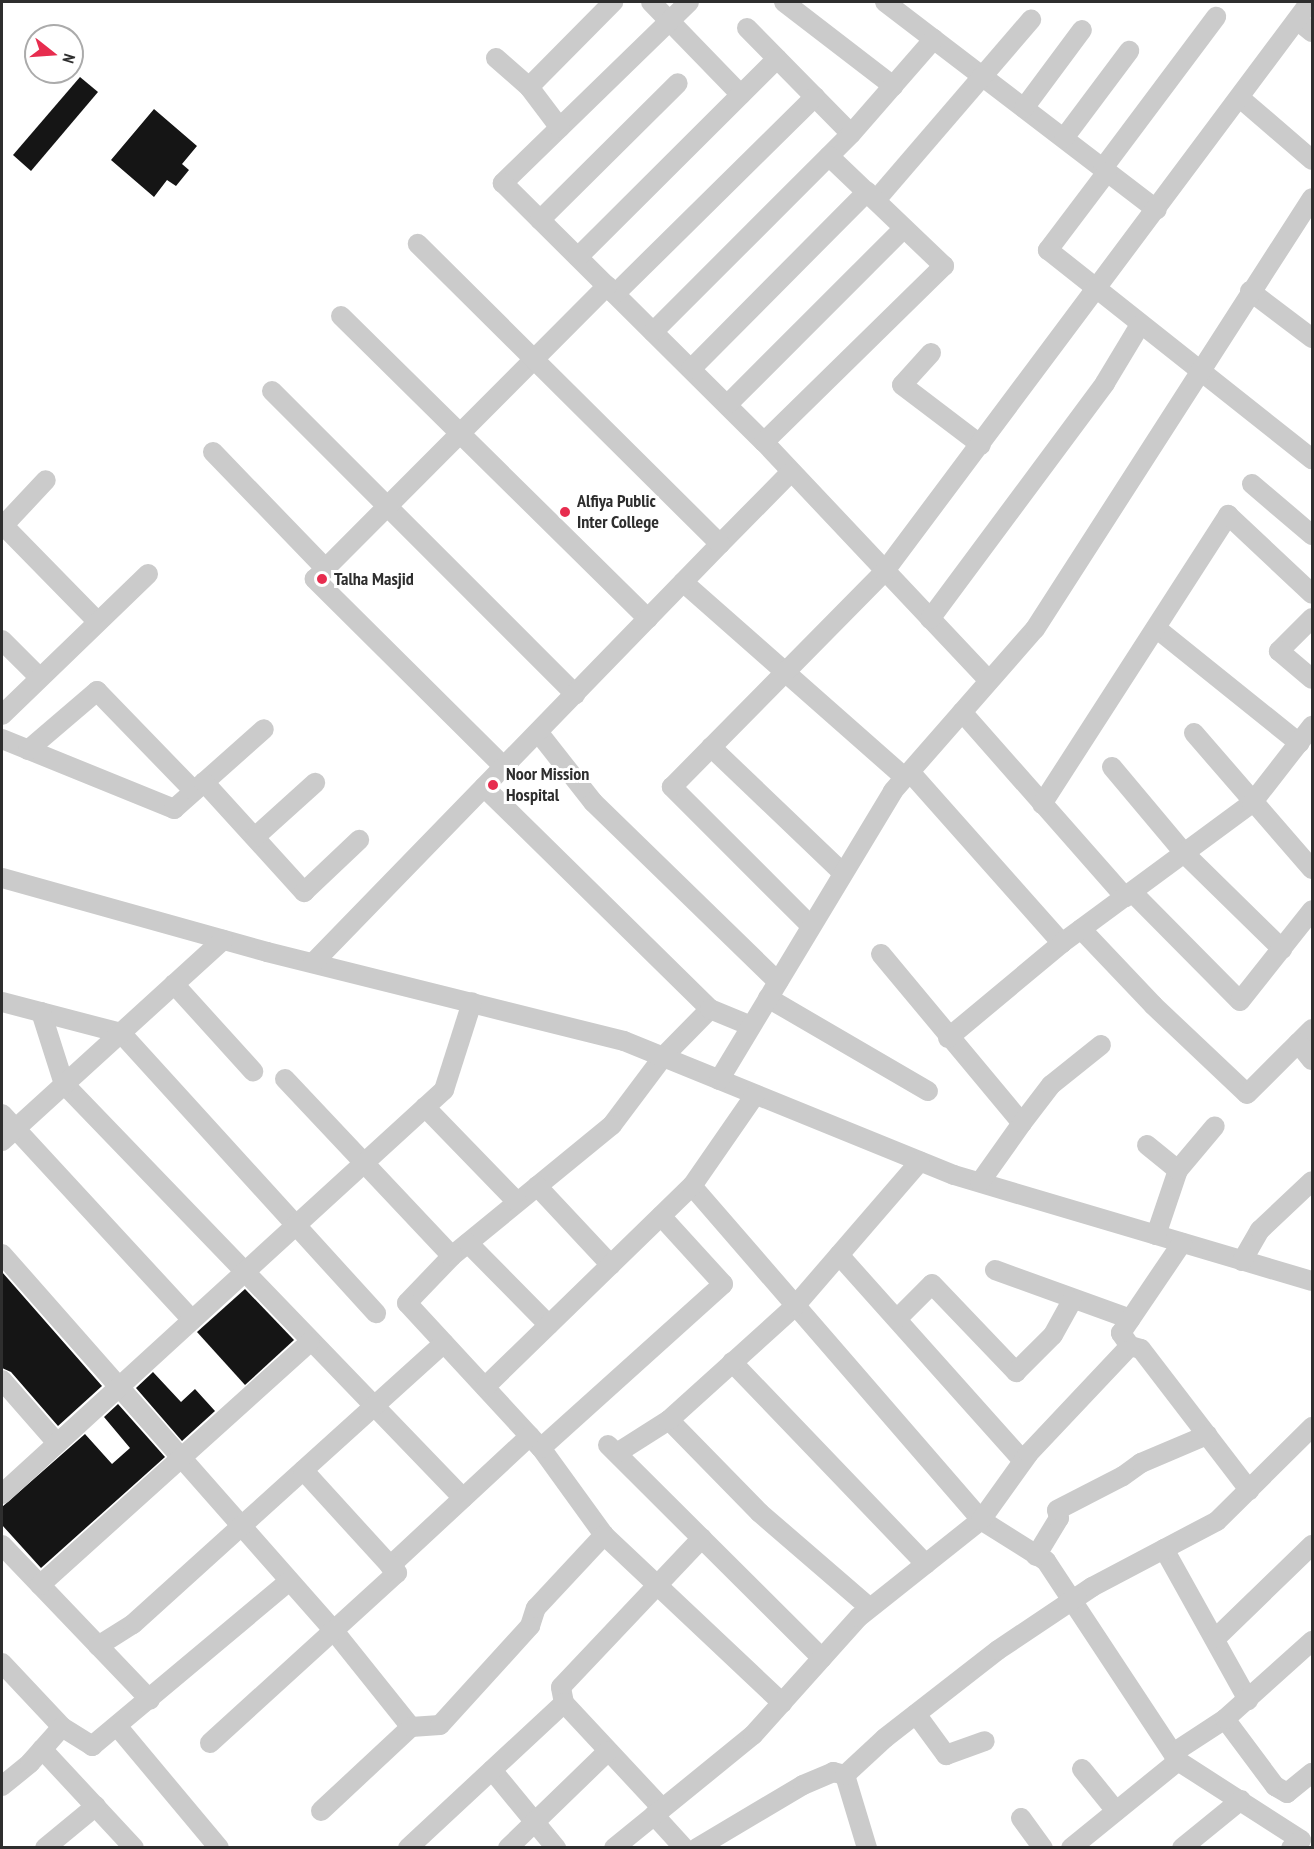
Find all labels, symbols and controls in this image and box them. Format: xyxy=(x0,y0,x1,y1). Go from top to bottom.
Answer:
north arrow xyxy=(24,24,84,84)
text: N xyxy=(58,52,80,66)
place label: Alfiya Public Inter College xyxy=(577,491,659,534)
marker: Alfiya Public Inter College xyxy=(558,505,572,519)
place label: Talha Masjid xyxy=(334,568,414,590)
marker: Talha Masjid xyxy=(315,572,329,586)
place label: Noor Mission Hospital xyxy=(506,764,589,806)
marker: Noor Mission Hospital xyxy=(484,776,502,794)

